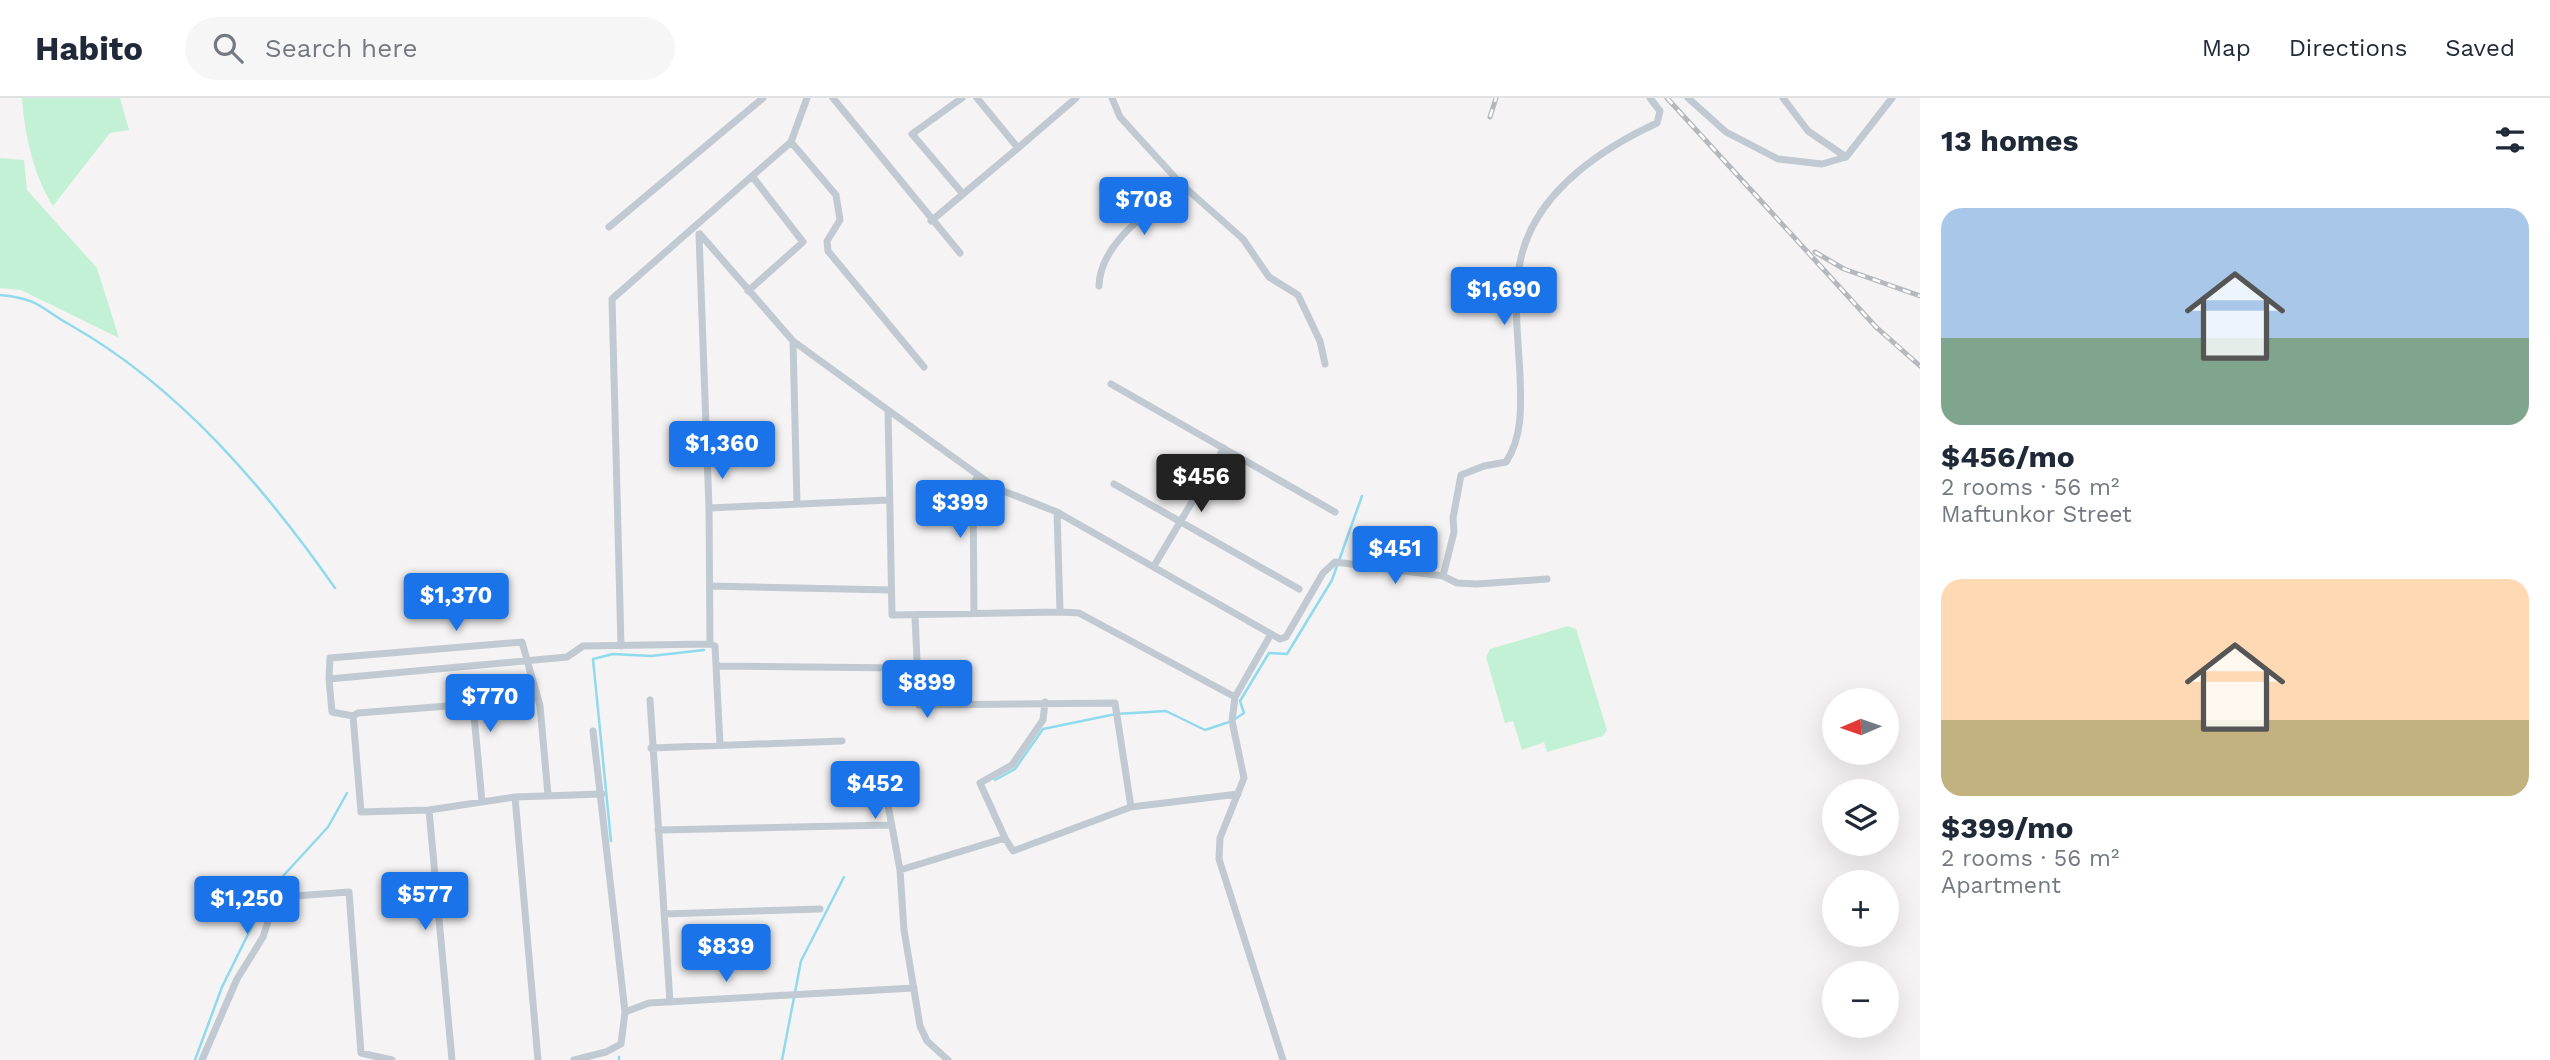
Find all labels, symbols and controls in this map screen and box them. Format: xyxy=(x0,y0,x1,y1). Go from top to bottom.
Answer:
search box xyxy=(185,17,675,80)
text: Habito xyxy=(35,29,143,68)
icon: search xyxy=(209,29,247,67)
text: Search here xyxy=(265,33,417,63)
text: Map xyxy=(2202,34,2251,62)
text: Directions xyxy=(2289,34,2407,62)
text: Saved xyxy=(2445,34,2515,62)
icon: filters xyxy=(2491,121,2529,159)
text: 13 homes xyxy=(1941,123,2078,158)
pin: $708 xyxy=(1103,178,1185,237)
text: $708 xyxy=(1115,186,1173,213)
icon: home xyxy=(2172,253,2298,379)
pin: $1,690 xyxy=(1447,268,1561,327)
text: $1,690 xyxy=(1467,276,1541,303)
pin: $1,360 xyxy=(665,422,779,481)
text: $1,360 xyxy=(685,430,759,457)
text: $456/mo xyxy=(1941,439,2075,474)
pin: $456 xyxy=(1160,454,1242,514)
text: $456 xyxy=(1172,463,1230,490)
text: 2 rooms · 56 m² xyxy=(1941,474,2119,501)
pin: $399 xyxy=(919,480,1001,540)
text: $399 xyxy=(932,489,988,516)
text: Maftunkor Street xyxy=(1941,501,2132,528)
pin: $451 xyxy=(1354,526,1436,586)
text: $451 xyxy=(1369,535,1421,562)
pin: $1,370 xyxy=(399,574,513,633)
text: $1,370 xyxy=(420,582,492,609)
icon: home xyxy=(2172,624,2298,750)
pin: $899 xyxy=(886,660,968,720)
text: $899 xyxy=(898,669,956,696)
pin: $770 xyxy=(449,674,531,734)
text: $770 xyxy=(462,683,518,710)
north arrow xyxy=(1822,688,1899,765)
map controls xyxy=(1822,688,1899,1038)
pin: $452 xyxy=(834,762,916,821)
text: $452 xyxy=(847,770,903,797)
button: layers xyxy=(1822,779,1899,856)
text: $399/mo xyxy=(1941,810,2074,845)
text: 2 rooms · 56 m² xyxy=(1941,845,2119,872)
button: + xyxy=(1822,870,1899,947)
pin: $577 xyxy=(384,872,466,932)
text: Apartment xyxy=(1941,872,2061,899)
pin: $1,250 xyxy=(190,876,304,936)
text: $577 xyxy=(397,881,453,908)
text: $1,250 xyxy=(210,885,284,912)
pin: $839 xyxy=(685,924,767,984)
text: $839 xyxy=(698,933,754,960)
button: − xyxy=(1822,961,1899,1038)

